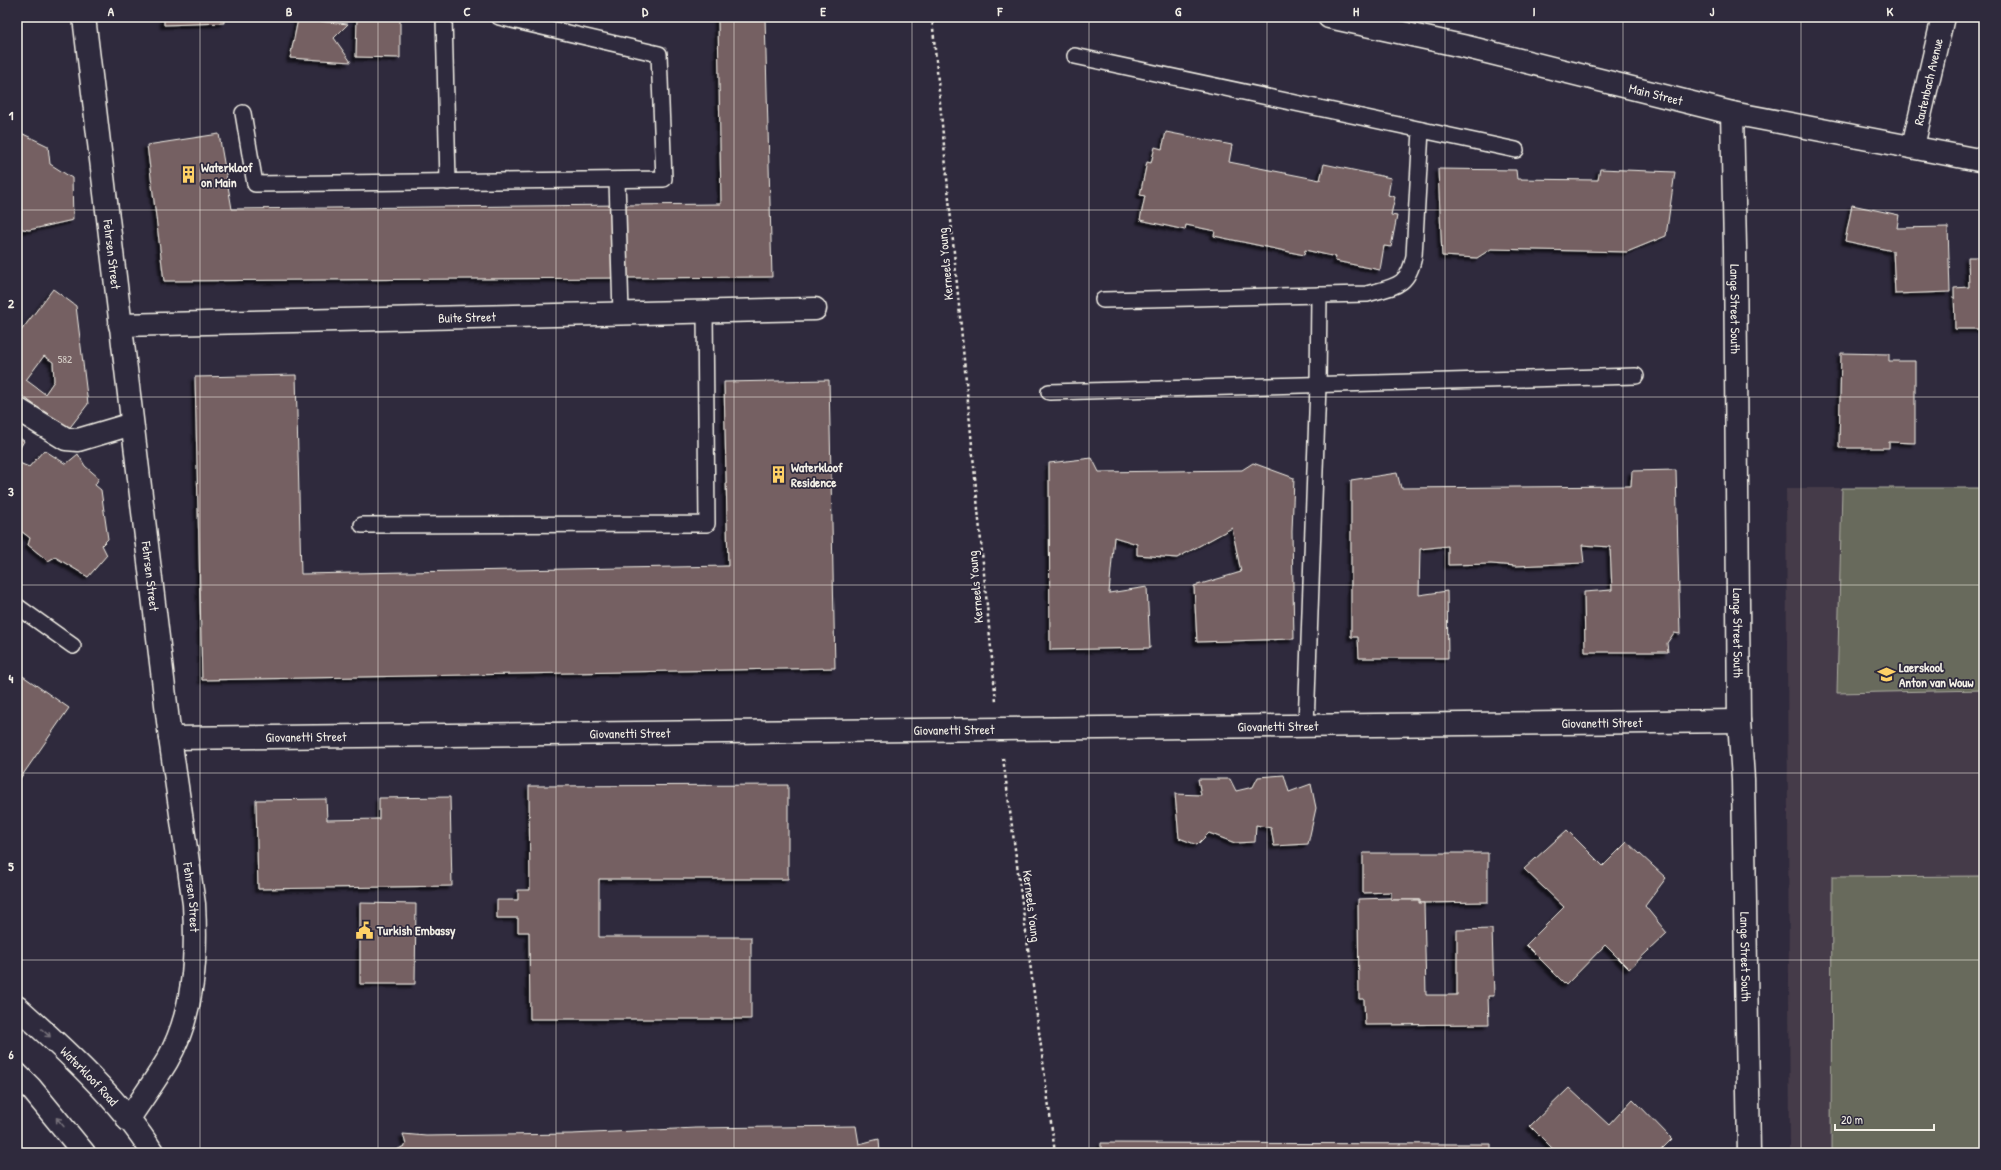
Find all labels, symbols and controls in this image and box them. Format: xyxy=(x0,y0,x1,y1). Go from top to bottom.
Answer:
text: A xyxy=(108,2,115,20)
text: B xyxy=(286,2,293,20)
text: C xyxy=(463,2,471,20)
text: D xyxy=(642,2,649,20)
text: E xyxy=(820,2,826,20)
text: F xyxy=(997,2,1004,20)
text: G xyxy=(1175,2,1182,20)
text: H xyxy=(1353,2,1359,20)
text: I xyxy=(1532,2,1536,20)
text: J xyxy=(1710,2,1715,20)
text: K xyxy=(1887,2,1894,20)
street label: Rautenbach Avenue xyxy=(1909,36,1947,127)
street label: Main Street xyxy=(1627,79,1685,110)
text: 1 xyxy=(9,106,14,124)
place label: Waterkloof on Main xyxy=(201,158,253,191)
building icon: Waterkloof on Main xyxy=(178,164,198,184)
street label: Fehrsen Street xyxy=(99,218,125,291)
street label: Kerneels Young xyxy=(933,227,957,301)
street label: Lange Street South xyxy=(1726,264,1745,354)
text: 2 xyxy=(8,294,15,312)
street label: Buite Street xyxy=(438,307,496,327)
house number: 582 xyxy=(58,352,72,366)
place label: Waterkloof Residence xyxy=(791,458,843,491)
building icon: Waterkloof Residence xyxy=(768,464,788,484)
text: 3 xyxy=(8,482,14,500)
street label: Fehrsen Street xyxy=(137,539,164,612)
street label: Kerneels Young xyxy=(963,550,987,624)
street label: Lange Street South xyxy=(1729,588,1748,678)
place label: Laerskool Anton van Wouw xyxy=(1899,658,1973,691)
school or university icon: Laerskool Anton van Wouw xyxy=(1876,664,1896,684)
text: 4 xyxy=(9,669,14,687)
street label: Giovanetti Street xyxy=(1561,713,1643,732)
street label: Giovanetti Street xyxy=(1237,717,1319,735)
street label: Giovanetti Street xyxy=(913,720,995,739)
street label: Giovanetti Street xyxy=(589,724,671,742)
street label: Giovanetti Street xyxy=(265,727,347,746)
text: 5 xyxy=(8,857,14,875)
street label: Fehrsen Street xyxy=(179,860,204,933)
street label: Kerneels Young xyxy=(1019,869,1045,943)
street label: Lange Street South xyxy=(1736,912,1756,1002)
public building icon: Turkish Embassy xyxy=(354,920,374,940)
place label: Turkish Embassy xyxy=(376,921,456,940)
one-way arrow xyxy=(41,1028,51,1038)
street label: Waterkloof Road xyxy=(56,1042,123,1109)
text: 6 xyxy=(8,1045,14,1063)
scale bar xyxy=(1835,1106,1934,1132)
text: 20 m xyxy=(1841,1111,1863,1128)
one-way arrow xyxy=(55,1117,64,1127)

